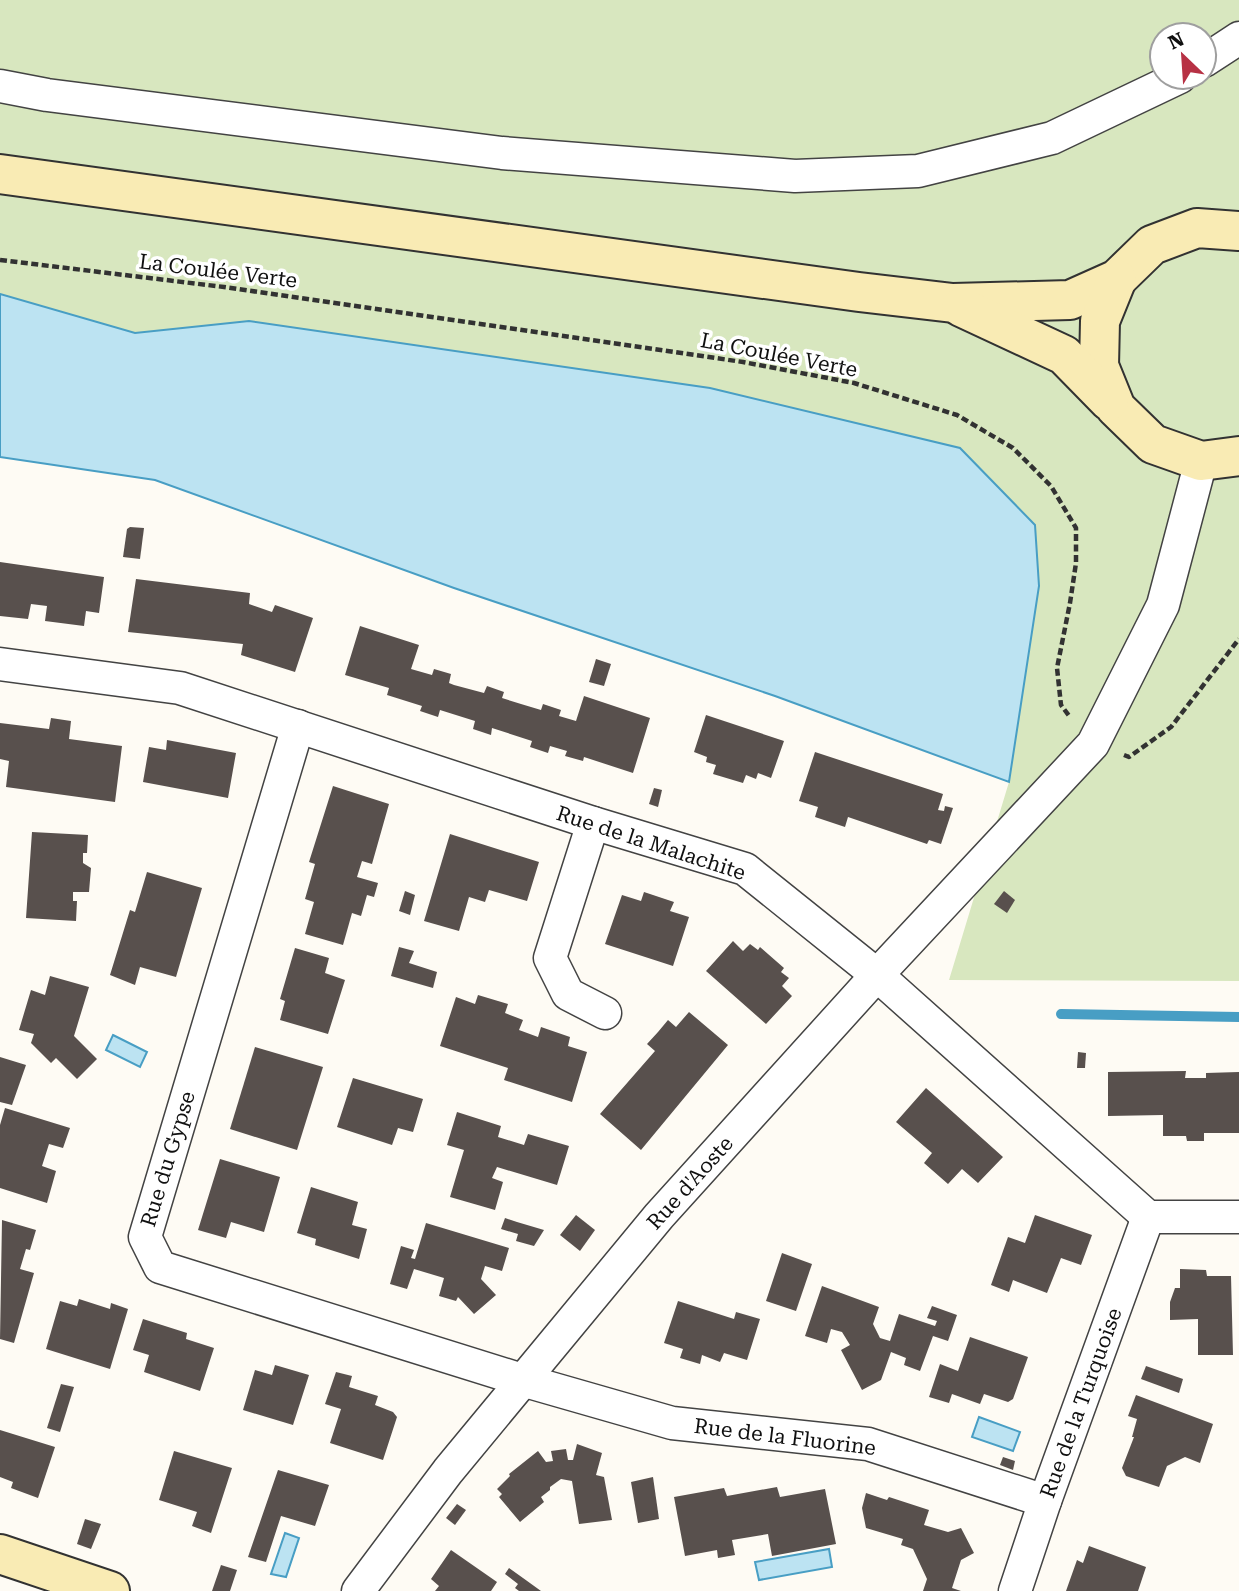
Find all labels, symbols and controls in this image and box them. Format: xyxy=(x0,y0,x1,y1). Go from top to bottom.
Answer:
north arrow xyxy=(1148,21,1218,91)
text: N xyxy=(1165,27,1188,55)
street label: La Coulée Verte xyxy=(138,249,298,293)
street label: La Coulée Verte xyxy=(699,328,859,382)
street label: Rue de la Malachite xyxy=(553,801,749,885)
street label: Rue du Gypse xyxy=(136,1088,200,1230)
street label: Rue d'Aoste xyxy=(642,1132,738,1234)
street label: Rue de la Turquoise xyxy=(1035,1305,1127,1501)
street label: Rue de la Fluorine xyxy=(693,1414,877,1460)

